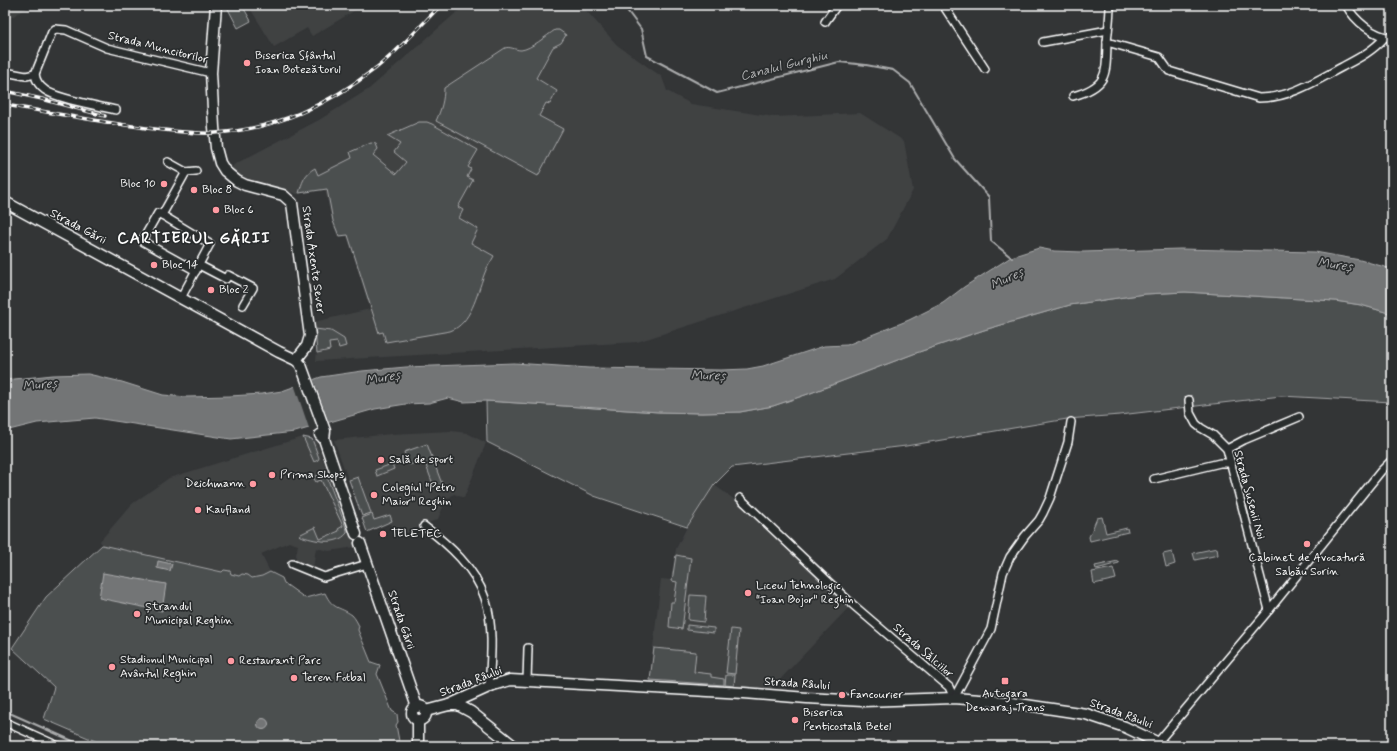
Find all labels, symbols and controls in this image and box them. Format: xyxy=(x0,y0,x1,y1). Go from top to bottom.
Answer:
street label: Strada Muncitorilor xyxy=(106,28,210,68)
water label: Canalul Gurghiu xyxy=(739,47,829,85)
place label: Biserica Sfântul Ioan Botezătorul xyxy=(255,48,341,78)
marker: Biserica Sfântul Ioan Botezătorul xyxy=(242,58,252,68)
place label: Bloc 10 xyxy=(120,176,156,192)
marker: Bloc 10 xyxy=(159,179,169,189)
place label: Bloc 8 xyxy=(202,182,232,198)
marker: Bloc 8 xyxy=(189,185,199,195)
place label: Bloc 6 xyxy=(224,202,254,218)
street label: Strada Gării xyxy=(47,205,109,249)
marker: Bloc 6 xyxy=(211,205,221,215)
street label: Strada Axente Sever xyxy=(298,205,329,315)
district label: CARTIERUL GĂRII xyxy=(117,228,271,249)
water label: Mureș xyxy=(1317,254,1355,276)
place label: Bloc 14 xyxy=(162,257,198,273)
marker: Bloc 14 xyxy=(149,260,159,270)
water label: Mureș xyxy=(988,263,1027,294)
place label: Bloc 2 xyxy=(219,282,249,298)
marker: Bloc 2 xyxy=(206,285,216,295)
water label: Mureș xyxy=(364,366,403,389)
water label: Mureș xyxy=(691,367,727,385)
water label: Mureș xyxy=(22,375,59,395)
street label: Strada Susenii Noi xyxy=(1229,449,1269,541)
place label: Sală de sport xyxy=(389,452,454,468)
marker: Sală de sport xyxy=(376,455,386,465)
place label: Prima Shops xyxy=(280,467,344,483)
marker: Prima Shops xyxy=(267,470,277,480)
place label: Deichmann xyxy=(185,476,246,492)
marker: Deichmann xyxy=(248,479,258,489)
place label: Colegiul "Petru Maior" Reghin xyxy=(382,480,455,511)
marker: Colegiul "Petru Maior" Reghin xyxy=(369,490,379,500)
place label: Kaufland xyxy=(206,502,250,518)
marker: Kaufland xyxy=(193,505,203,515)
place label: TELETEC xyxy=(391,526,442,542)
marker: TELETEC xyxy=(378,529,388,539)
marker: Cabinet de Avocatură Sabău Sorin xyxy=(1302,539,1312,549)
place label: Cabinet de Avocatură Sabău Sorin xyxy=(1249,550,1365,580)
place label: Liceul Tehnologic "Ioan Bojor" Reghin xyxy=(756,578,854,609)
street label: Strada Gării xyxy=(383,588,419,652)
marker: Liceul Tehnologic "Ioan Bojor" Reghin xyxy=(743,588,753,598)
place label: Ștrandul Municipal Reghin xyxy=(145,599,233,629)
marker: Ștrandul Municipal Reghin xyxy=(132,609,142,619)
street label: Strada Sălciilor xyxy=(889,620,957,682)
place label: Stadionul Municipal Avântul Reghin xyxy=(120,652,213,682)
place label: Restaurant Parc xyxy=(239,653,321,669)
marker: Restaurant Parc xyxy=(226,656,236,666)
marker: Stadionul Municipal Avântul Reghin xyxy=(107,662,117,672)
street label: Strada Râului xyxy=(437,663,505,701)
place label: Teren Fotbal xyxy=(302,670,366,686)
marker: Teren Fotbal xyxy=(289,673,299,683)
street label: Strada Râului xyxy=(764,674,831,694)
marker: Autogara Demaraj Trans xyxy=(1000,676,1010,686)
place label: Autogara Demaraj Trans xyxy=(965,686,1045,716)
place label: Fancourier xyxy=(850,687,903,703)
marker: Fancourier xyxy=(837,690,847,700)
street label: Strada Râului xyxy=(1087,695,1155,733)
place label: Biserica Penticostală Betel xyxy=(803,705,891,735)
marker: Biserica Penticostală Betel xyxy=(790,715,800,725)

